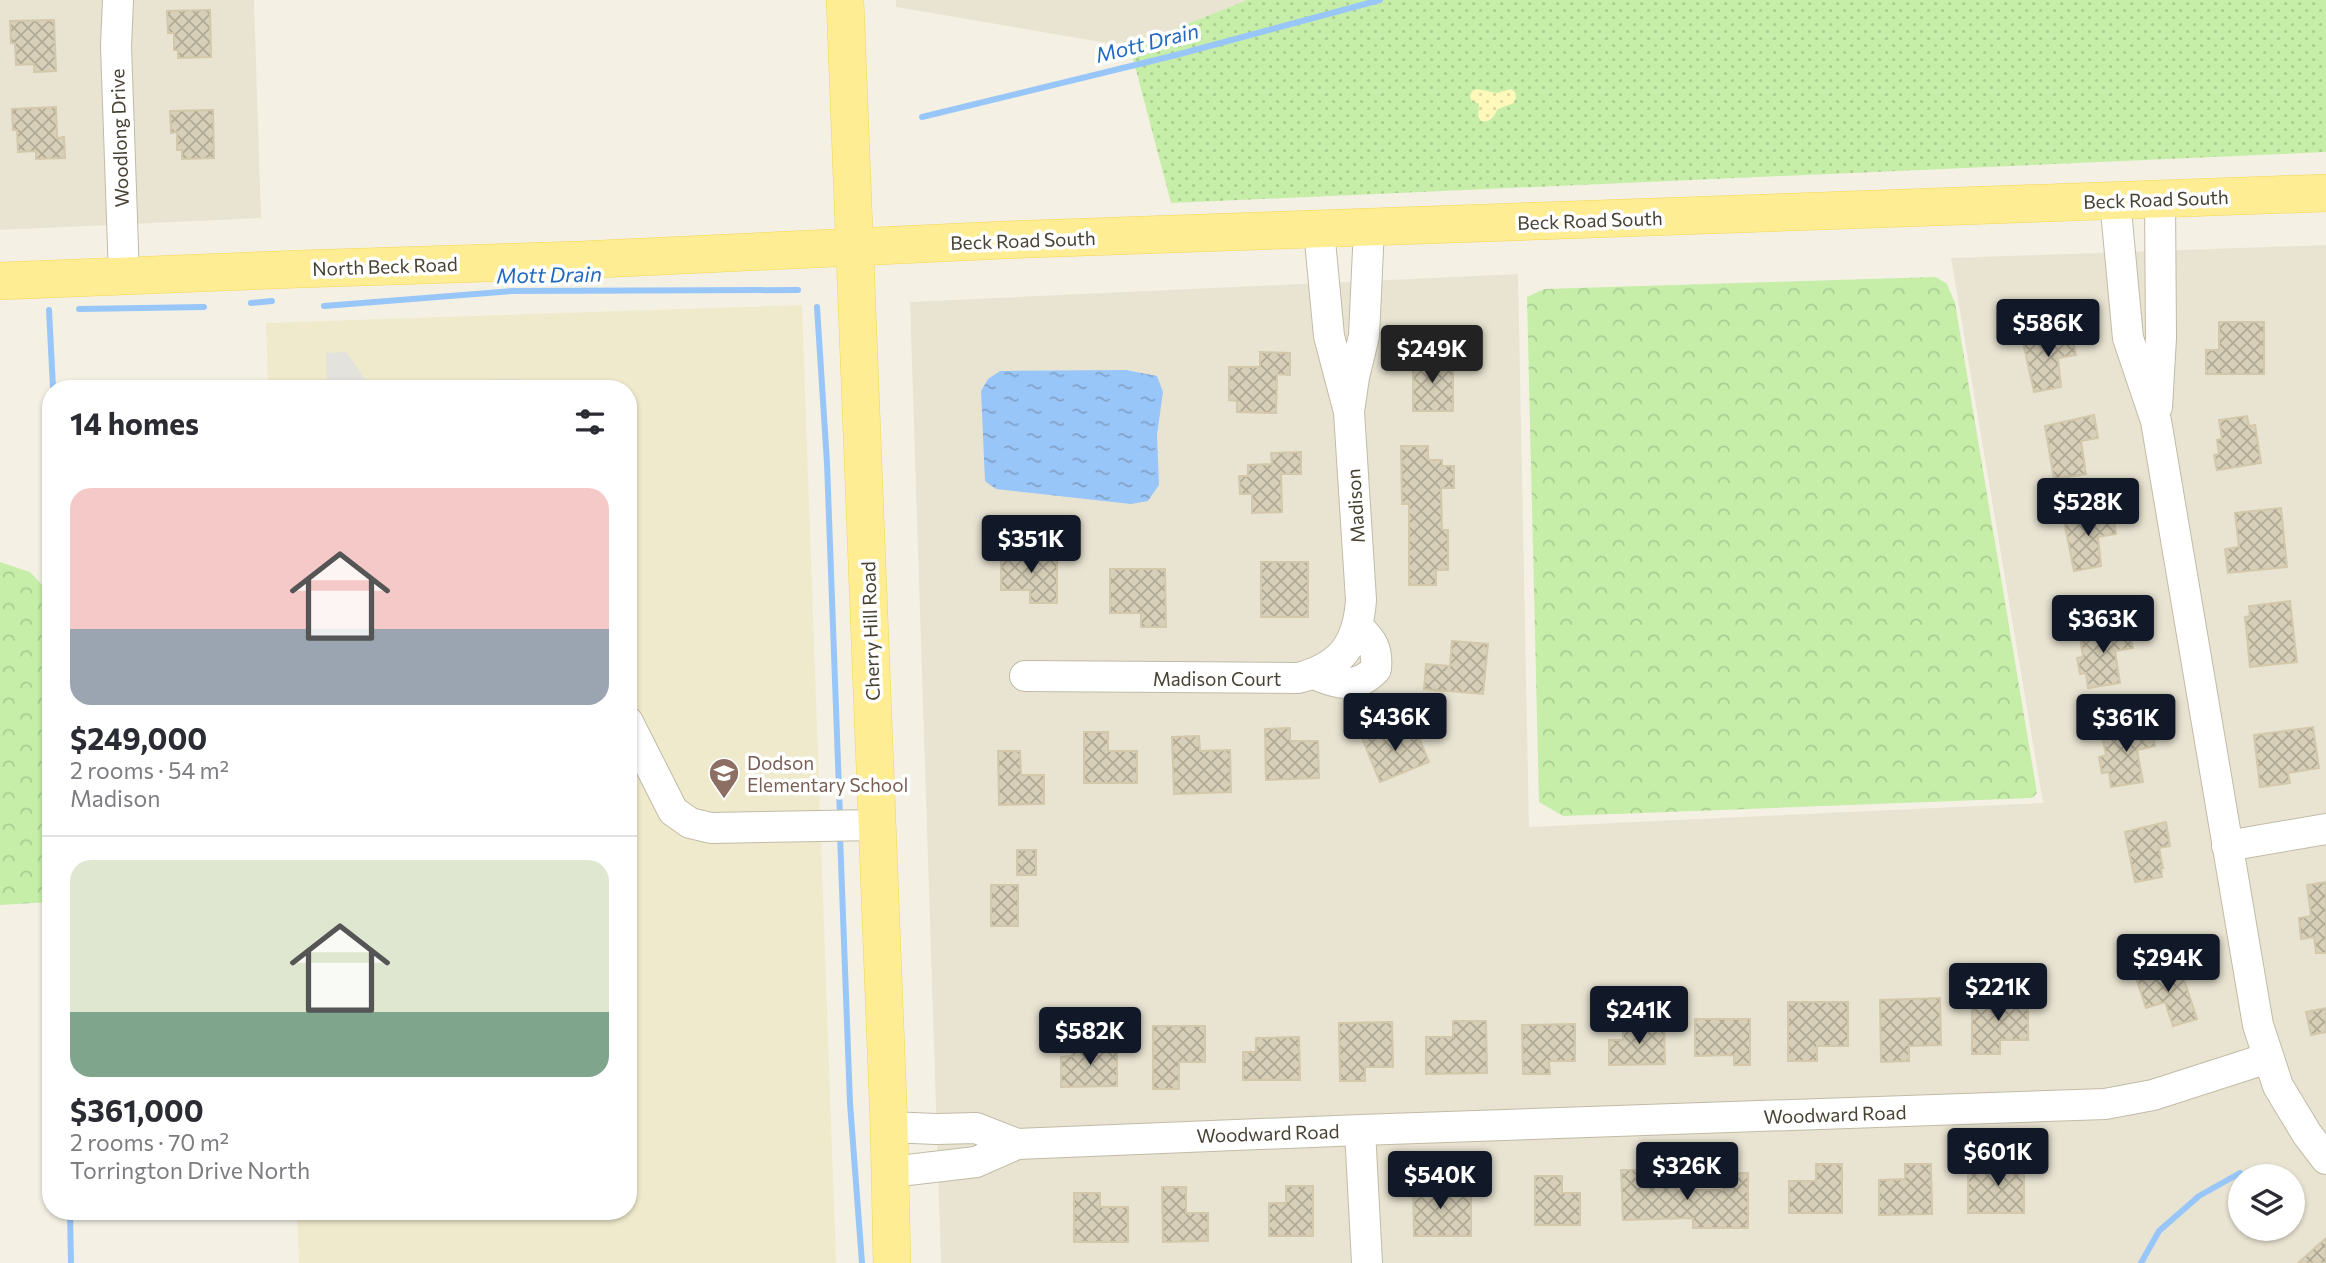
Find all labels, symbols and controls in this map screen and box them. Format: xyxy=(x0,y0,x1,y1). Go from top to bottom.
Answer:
water label: Mott Drain xyxy=(1093,17,1201,67)
street label: Woodlong Drive xyxy=(105,68,133,208)
street label: Beck Road South xyxy=(2083,185,2229,213)
street label: Beck Road South xyxy=(1517,206,1663,234)
street label: Beck Road South xyxy=(950,226,1096,254)
street label: North Beck Road xyxy=(312,252,458,280)
water label: Mott Drain xyxy=(496,261,602,287)
pin: $586K xyxy=(1999,300,2097,359)
text: $586K xyxy=(2012,308,2084,336)
pin: $249K xyxy=(1383,326,1481,385)
text: $249K xyxy=(1397,334,1467,362)
icon: filters xyxy=(571,403,609,441)
text: 14 homes xyxy=(70,404,199,441)
street label: Madison xyxy=(1341,468,1369,544)
pin: $528K xyxy=(2039,478,2137,538)
text: $528K xyxy=(2053,487,2123,515)
pin: $351K xyxy=(982,516,1080,575)
text: $351K xyxy=(998,524,1064,552)
icon: home xyxy=(277,533,403,659)
street label: Cherry Hill Road xyxy=(856,561,884,701)
pin: $363K xyxy=(2054,596,2152,655)
text: $363K xyxy=(2068,604,2138,632)
street label: Madison Court xyxy=(1153,667,1282,690)
pin: $436K xyxy=(1346,694,1444,753)
pin: $361K xyxy=(2077,694,2175,754)
text: $436K xyxy=(1360,702,1430,730)
text: $361K xyxy=(2092,703,2160,731)
text: $249,000 xyxy=(70,719,207,756)
place label: Dodson Elementary School xyxy=(747,751,908,796)
text: 2 rooms · 54 m² xyxy=(70,756,229,784)
school or university icon: Dodson Elementary School xyxy=(707,756,741,800)
text: Madison xyxy=(70,784,160,812)
icon: home xyxy=(277,905,403,1031)
pin: $294K xyxy=(2119,934,2217,994)
text: $294K xyxy=(2133,943,2203,971)
pin: $221K xyxy=(1949,964,2047,1023)
text: $221K xyxy=(1965,972,2031,1000)
pin: $241K xyxy=(1590,986,1688,1046)
text: $241K xyxy=(1606,995,1672,1023)
pin: $582K xyxy=(1041,1007,1139,1067)
text: $582K xyxy=(1055,1016,1125,1044)
text: $361,000 xyxy=(70,1091,204,1128)
street label: Woodward Road xyxy=(1763,1100,1907,1128)
street label: Woodward Road xyxy=(1196,1119,1340,1147)
text: 2 rooms · 70 m² xyxy=(70,1128,229,1156)
pin: $601K xyxy=(1949,1128,2047,1188)
text: $601K xyxy=(1963,1137,2033,1165)
pin: $326K xyxy=(1638,1142,1736,1202)
text: $326K xyxy=(1652,1151,1722,1179)
pin: $540K xyxy=(1391,1152,1489,1211)
text: Torrington Drive North xyxy=(70,1156,310,1184)
text: $540K xyxy=(1404,1160,1476,1188)
map controls xyxy=(2228,1164,2305,1241)
button: layers xyxy=(2228,1164,2305,1241)

